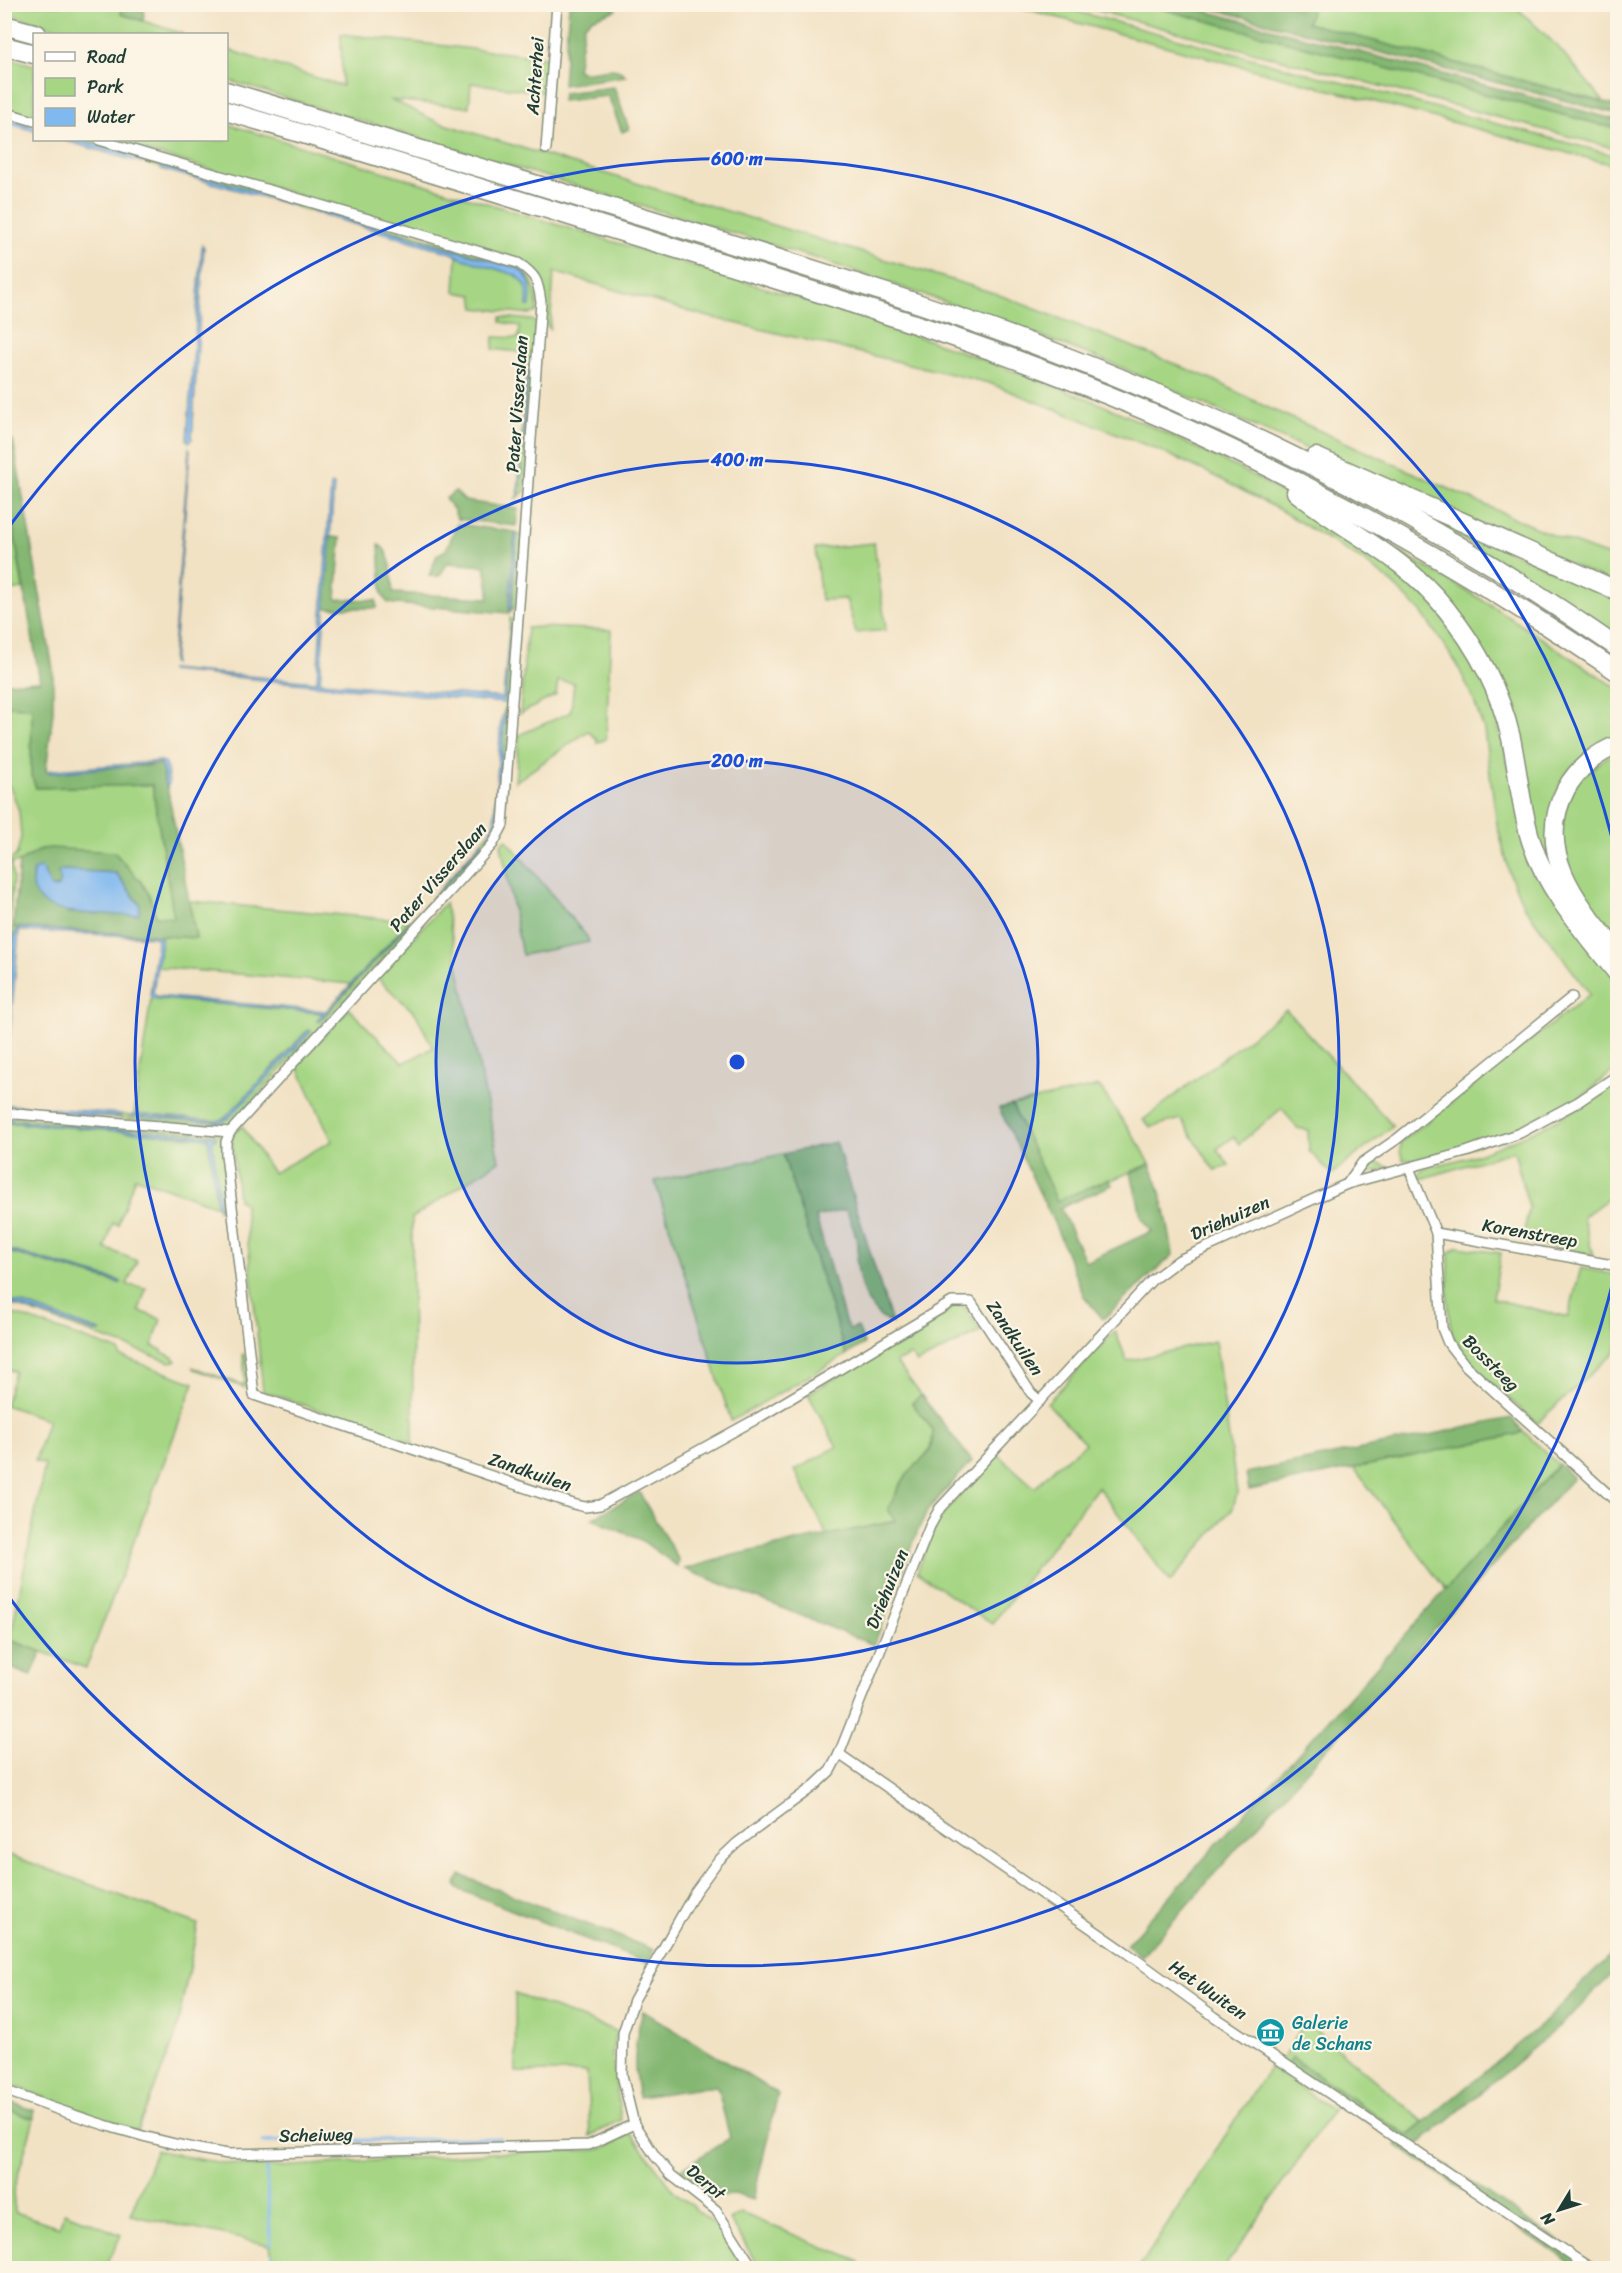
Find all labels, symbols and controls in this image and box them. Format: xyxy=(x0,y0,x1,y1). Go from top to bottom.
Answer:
legend xyxy=(33,33,228,141)
street label: Achterhei xyxy=(516,35,554,117)
text: Road xyxy=(87,41,127,73)
text: Park xyxy=(87,71,124,103)
text: Water xyxy=(87,101,136,133)
text: 600 m xyxy=(710,143,763,175)
street label: Pater Visserslaan xyxy=(496,334,538,474)
text: 400 m xyxy=(710,444,763,476)
text: 200 m xyxy=(710,745,763,777)
street label: Pater Visserslaan xyxy=(381,814,495,939)
centre of rings xyxy=(727,1052,747,1072)
street label: Driehuizen xyxy=(1185,1186,1275,1250)
street label: Korenstreep xyxy=(1480,1209,1581,1257)
street label: Zandkuilen xyxy=(978,1293,1053,1383)
street label: Bossteeg xyxy=(1454,1326,1528,1400)
street label: Zandkuilen xyxy=(484,1443,576,1501)
street label: Driehuizen xyxy=(856,1544,918,1634)
street label: Het Wuiten xyxy=(1162,1951,1254,2029)
place label: Galerie de Schans xyxy=(1292,2007,1373,2060)
museum icon: Galerie de Schans xyxy=(1255,2017,1287,2049)
street label: Scheiweg xyxy=(279,2118,353,2152)
street label: Derpt xyxy=(679,2156,734,2209)
north arrow xyxy=(1529,2180,1589,2240)
text: N xyxy=(1532,2205,1563,2233)

